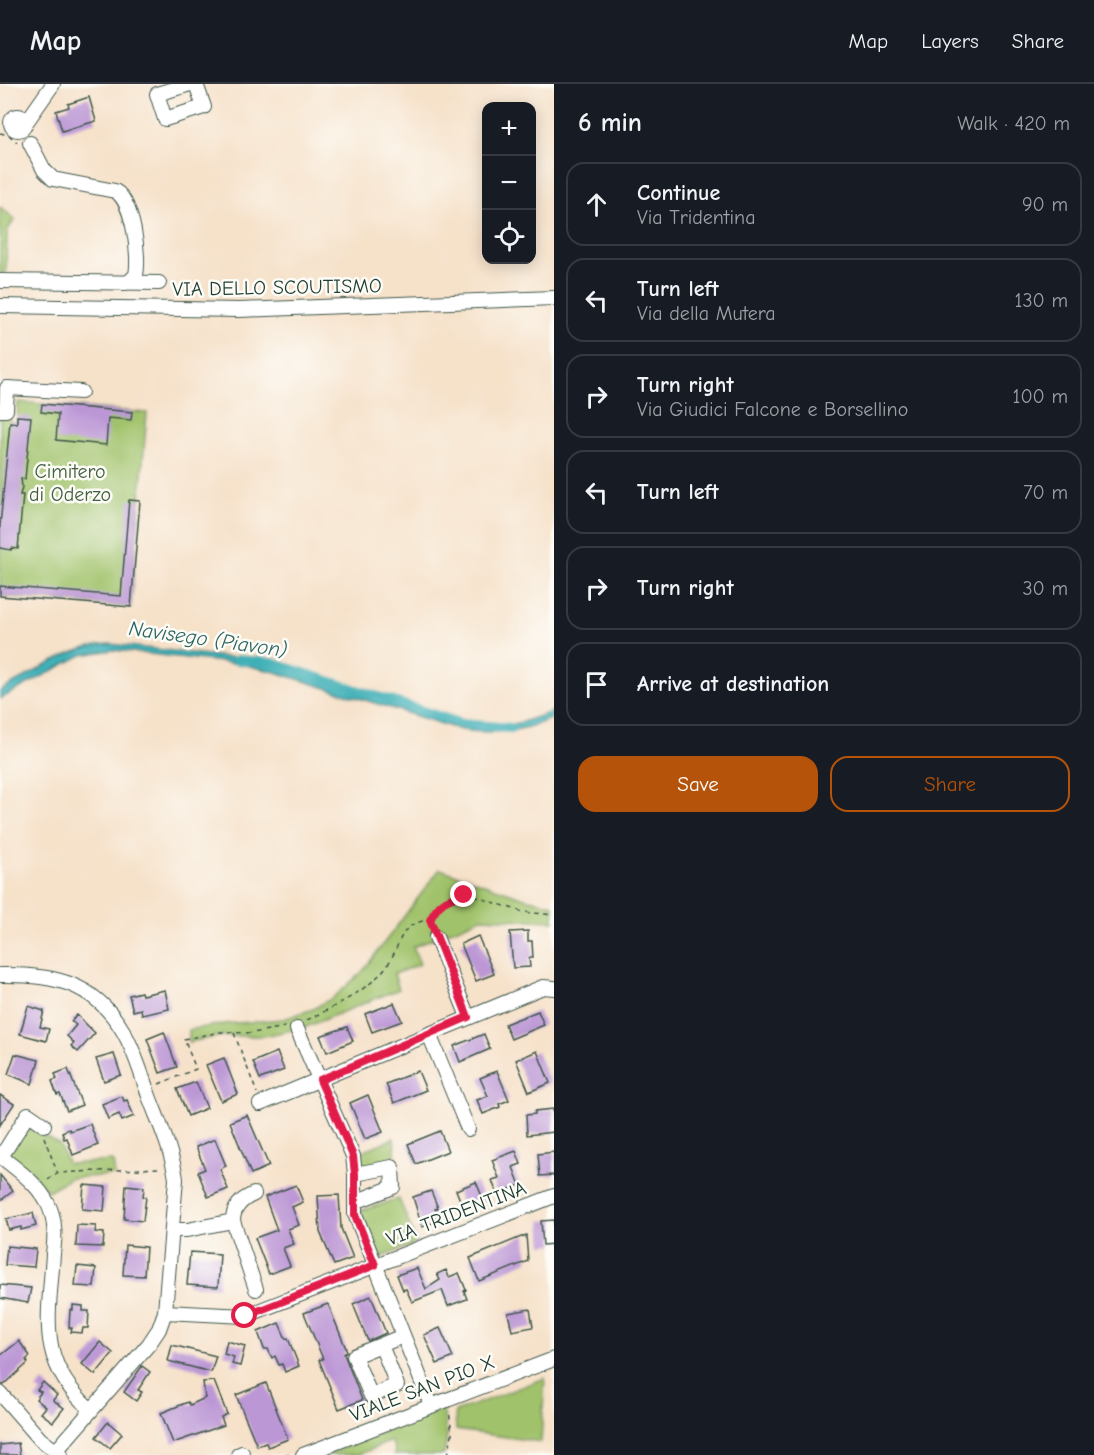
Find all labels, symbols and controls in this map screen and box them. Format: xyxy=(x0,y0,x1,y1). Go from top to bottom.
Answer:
text: Map xyxy=(30,25,81,57)
text: Map xyxy=(849,29,888,53)
text: Layers xyxy=(921,29,979,53)
text: Share xyxy=(1012,29,1064,53)
map controls xyxy=(482,102,536,264)
button: + xyxy=(482,102,536,156)
text: 6 min xyxy=(578,108,642,138)
text: Walk · 420 m xyxy=(957,112,1070,135)
button: − xyxy=(482,156,536,210)
text: Continue xyxy=(637,180,720,206)
icon: ahead xyxy=(580,188,613,221)
text: 90 m xyxy=(1022,193,1068,216)
text: Via Tridentina xyxy=(637,206,756,229)
button: locate xyxy=(482,210,536,264)
street label: VIA DELLO SCOUTISMO xyxy=(172,274,382,301)
text: Turn left xyxy=(637,276,719,302)
icon: left xyxy=(580,284,613,317)
text: 130 m xyxy=(1015,289,1068,312)
text: Via della Mutera xyxy=(637,302,776,325)
text: Turn right xyxy=(637,372,734,398)
icon: right xyxy=(580,380,613,413)
text: 100 m xyxy=(1013,385,1068,408)
text: Via Giudici Falcone e Borsellino xyxy=(637,398,908,421)
park label: Cimitero di Oderzo xyxy=(29,460,111,506)
icon: left xyxy=(580,476,613,509)
text: Turn left xyxy=(637,479,719,505)
text: 70 m xyxy=(1023,481,1068,504)
icon: right xyxy=(580,572,613,605)
text: Turn right xyxy=(637,575,734,601)
text: 30 m xyxy=(1022,577,1068,600)
water label: Navisego (Piavon) xyxy=(127,616,289,662)
icon: arrive xyxy=(580,668,613,701)
text: Arrive at destination xyxy=(637,671,829,697)
button: Save xyxy=(578,756,818,812)
button: Share xyxy=(830,756,1070,812)
route end xyxy=(450,881,476,907)
street label: VIA TRIDENTINA xyxy=(383,1176,530,1251)
route start xyxy=(231,1302,257,1328)
street label: VIALE SAN PIO X xyxy=(347,1350,498,1427)

